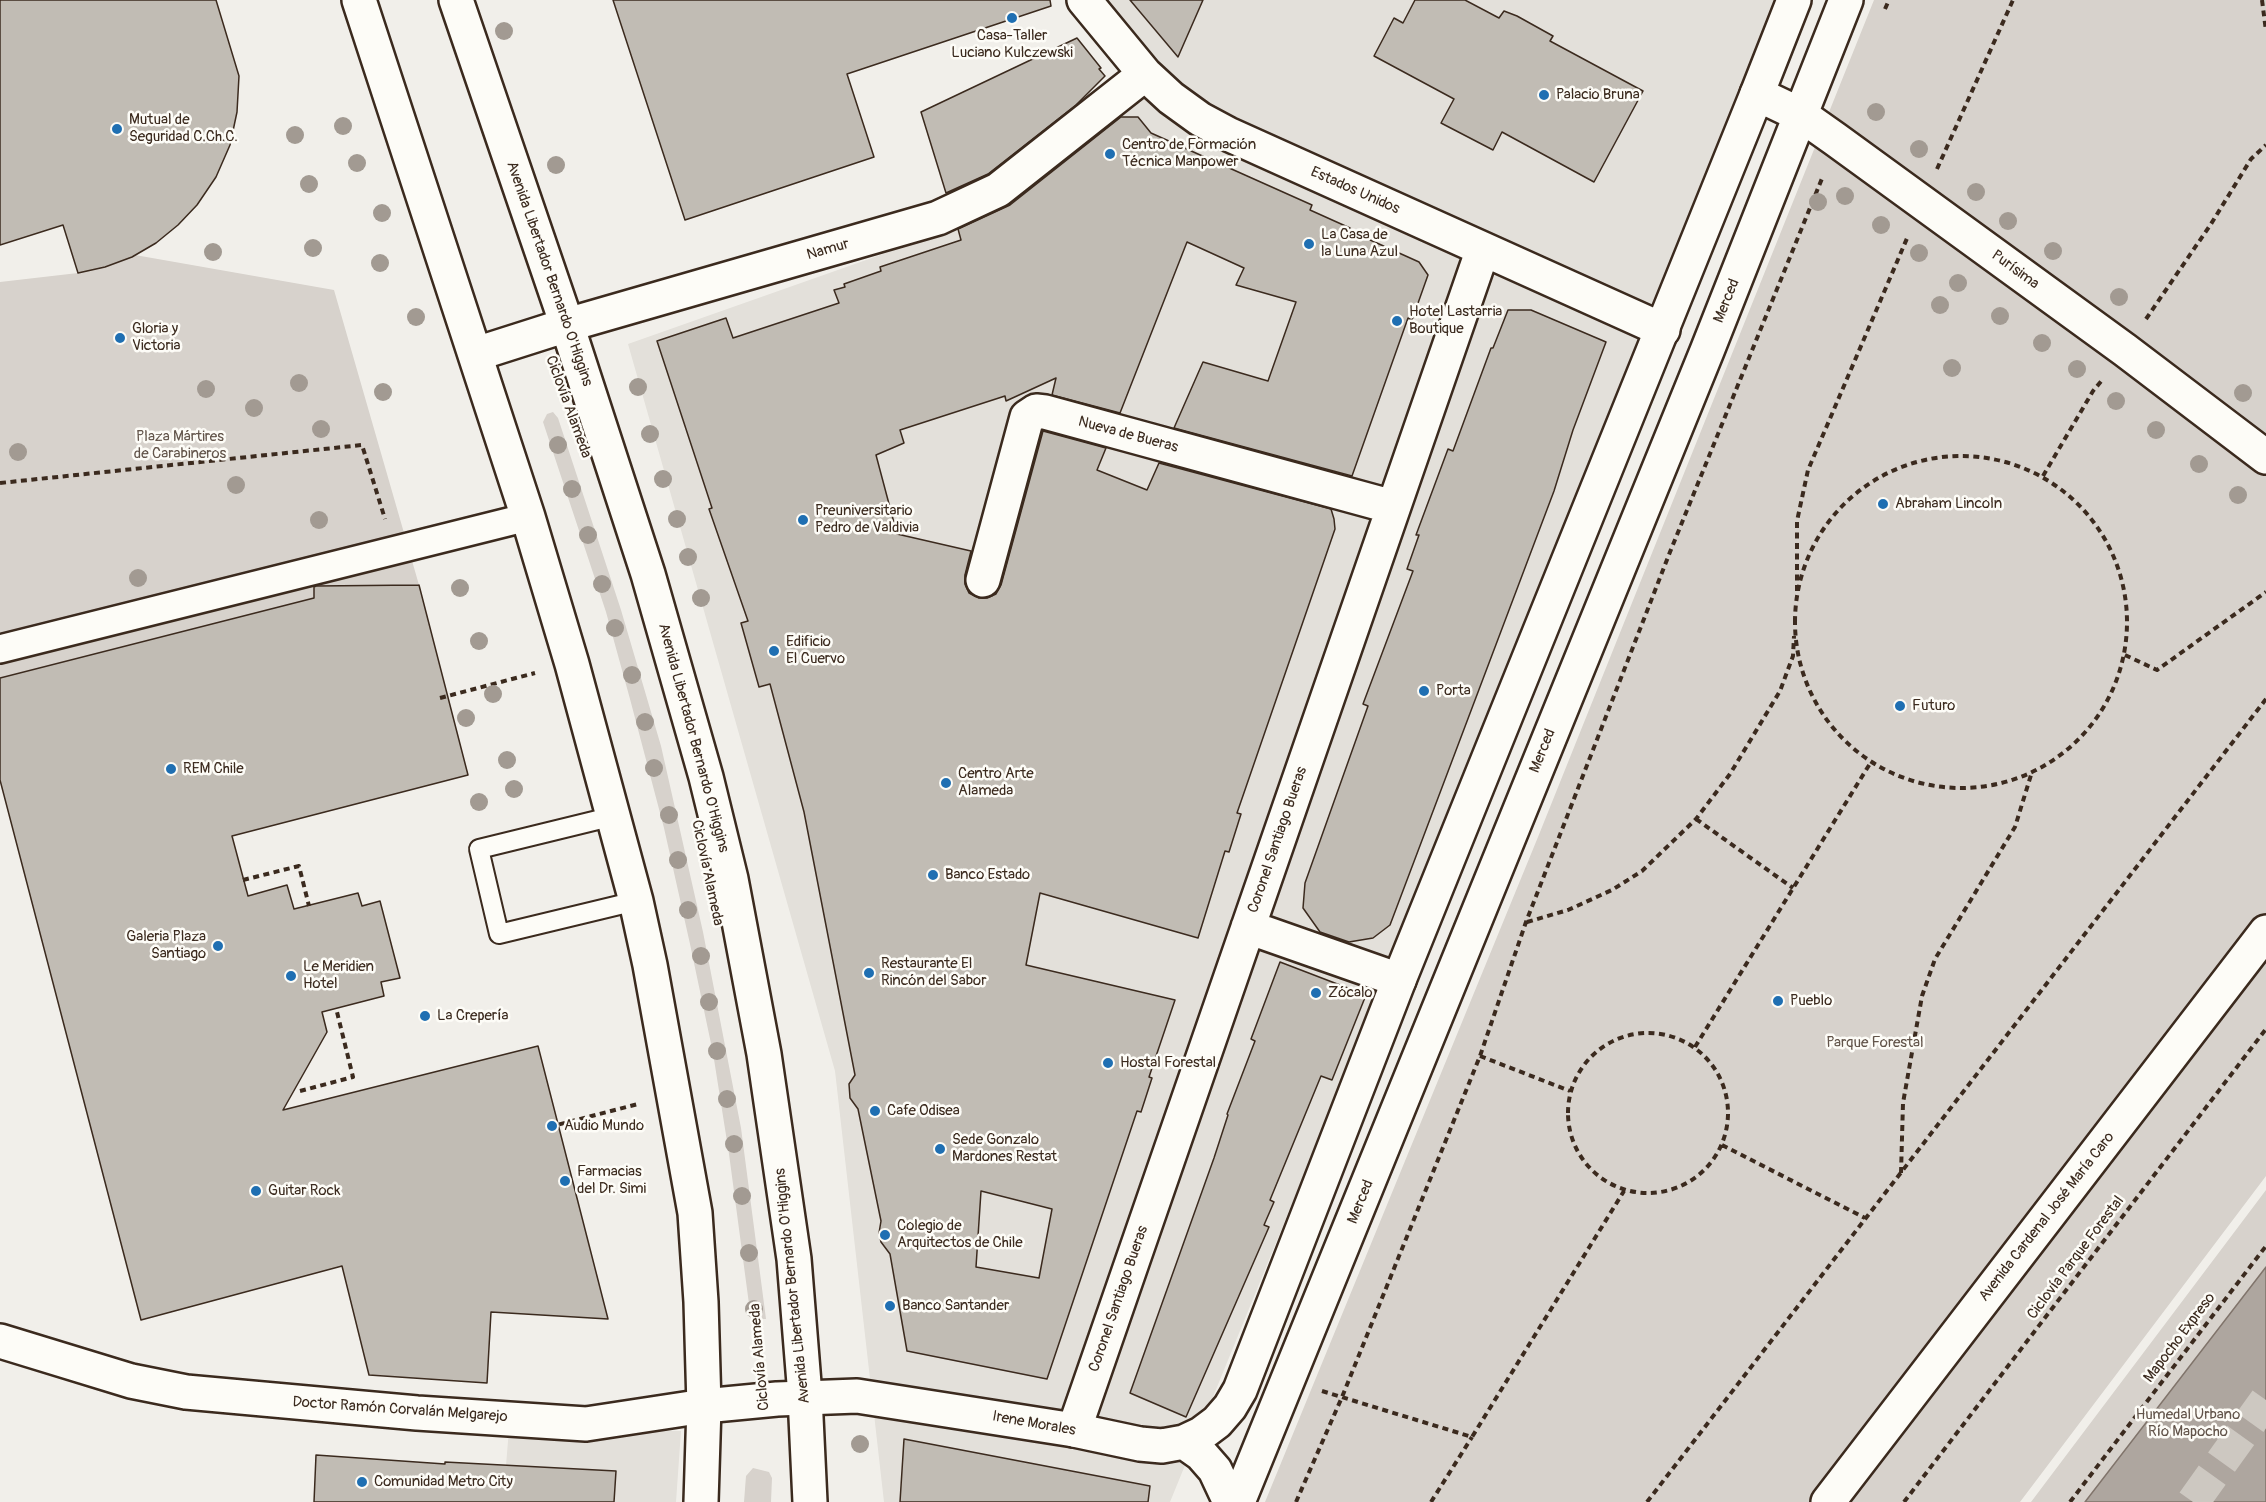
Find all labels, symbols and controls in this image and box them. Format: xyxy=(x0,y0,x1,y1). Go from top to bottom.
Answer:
marker: Casa-Taller Luciano Kulczewski xyxy=(1005,11,1019,25)
place label: Casa-Taller Luciano Kulczewski xyxy=(951,27,1073,62)
place label: Palacio Bruna xyxy=(1556,86,1640,104)
marker: Palacio Bruna xyxy=(1537,88,1551,102)
place label: Mutual de Seguridad C.Ch.C. xyxy=(129,111,238,146)
marker: Mutual de Seguridad C.Ch.C. xyxy=(110,122,124,136)
place label: Centro de Formación Técnica Manpower xyxy=(1122,136,1256,171)
marker: Centro de Formación Técnica Manpower xyxy=(1103,147,1117,161)
street label: Avenida Libertador Bernardo O'Higgins xyxy=(502,159,596,389)
street label: Estados Unidos xyxy=(1308,163,1402,219)
place label: La Casa de la Luna Azul xyxy=(1321,226,1398,261)
street label: Namur xyxy=(805,235,851,265)
marker: La Casa de la Luna Azul xyxy=(1302,237,1316,251)
street label: Purísima xyxy=(1988,247,2042,293)
street label: Merced xyxy=(1710,276,1744,326)
place label: Hotel Lastarria Boutique xyxy=(1409,303,1502,338)
marker: Hotel Lastarria Boutique xyxy=(1390,314,1404,328)
place label: Gloria y Victoria xyxy=(132,320,180,355)
marker: Gloria y Victoria xyxy=(113,331,127,345)
street label: Ciclovía Alameda xyxy=(541,353,595,461)
street label: Nueva de Bueras xyxy=(1076,413,1180,457)
park label: Plaza Mártires de Carabineros xyxy=(134,428,226,463)
place label: Abraham Lincoln xyxy=(1895,495,2002,513)
marker: Abraham Lincoln xyxy=(1876,497,1890,511)
place label: Preuniversitario Pedro de Valdivia xyxy=(815,502,919,537)
marker: Preuniversitario Pedro de Valdivia xyxy=(796,513,810,527)
street label: Avenida Libertador Bernardo O'Higgins xyxy=(654,621,732,855)
place label: Edificio El Cuervo xyxy=(786,633,845,668)
marker: Edificio El Cuervo xyxy=(767,644,781,658)
place label: Porta xyxy=(1436,682,1471,700)
marker: Porta xyxy=(1417,684,1431,698)
place label: Futuro xyxy=(1912,697,1955,715)
marker: Futuro xyxy=(1893,699,1907,713)
street label: Merced xyxy=(1526,726,1560,776)
place label: REM Chile xyxy=(183,760,244,778)
marker: REM Chile xyxy=(164,762,178,776)
street label: Coronel Santiago Bueras xyxy=(1244,764,1312,916)
place label: Centro Arte Alameda xyxy=(958,765,1034,800)
marker: Centro Arte Alameda xyxy=(939,776,953,790)
street label: Ciclovía Alameda xyxy=(687,818,727,928)
place label: Banco Estado xyxy=(945,866,1030,884)
marker: Banco Estado xyxy=(926,868,940,882)
place label: Galeria Plaza Santiago xyxy=(126,928,206,963)
marker: Galeria Plaza Santiago xyxy=(211,939,225,953)
place label: Restaurante El Rincón del Sabor xyxy=(881,955,986,990)
place label: Le Meridien Hotel xyxy=(303,958,374,993)
marker: Restaurante El Rincón del Sabor xyxy=(862,966,876,980)
marker: Le Meridien Hotel xyxy=(284,969,298,983)
place label: Zócalo xyxy=(1328,984,1373,1002)
marker: Zócalo xyxy=(1309,986,1323,1000)
place label: Pueblo xyxy=(1790,992,1832,1010)
marker: Pueblo xyxy=(1771,994,1785,1008)
place label: La Crepería xyxy=(437,1007,508,1025)
marker: La Crepería xyxy=(418,1009,432,1023)
park label: Parque Forestal xyxy=(1826,1034,1924,1052)
place label: Hostal Forestal xyxy=(1120,1054,1216,1072)
marker: Hostal Forestal xyxy=(1101,1056,1115,1070)
place label: Cafe Odisea xyxy=(887,1102,960,1120)
marker: Cafe Odisea xyxy=(868,1104,882,1118)
place label: Audio Mundo xyxy=(564,1117,644,1135)
marker: Audio Mundo xyxy=(545,1119,559,1133)
street label: Avenida Cardenal José María Caro xyxy=(1975,1129,2119,1305)
place label: Sede Gonzalo Mardones Restat xyxy=(952,1131,1057,1166)
marker: Sede Gonzalo Mardones Restat xyxy=(933,1142,947,1156)
place label: Farmacias del Dr. Simi xyxy=(577,1163,646,1198)
street label: Avenida Libertador Bernardo O'Higgins xyxy=(772,1167,814,1405)
marker: Farmacias del Dr. Simi xyxy=(558,1174,572,1188)
street label: Merced xyxy=(1344,1177,1378,1227)
place label: Guitar Rock xyxy=(268,1182,340,1200)
marker: Guitar Rock xyxy=(249,1184,263,1198)
street label: Ciclovía Parque Forestal xyxy=(2024,1193,2128,1323)
place label: Colegio de Arquitectos de Chile xyxy=(897,1217,1023,1252)
street label: Coronel Santiago Bueras xyxy=(1085,1223,1153,1375)
marker: Colegio de Arquitectos de Chile xyxy=(878,1228,892,1242)
street label: Mapocho Expreso xyxy=(2140,1290,2220,1386)
place label: Banco Santander xyxy=(902,1297,1009,1315)
marker: Banco Santander xyxy=(883,1299,897,1313)
street label: Ciclovía Alameda xyxy=(746,1303,774,1411)
street label: Doctor Ramón Corvalán Melgarejo xyxy=(292,1393,508,1427)
park label: Humedal Urbano Río Mapocho xyxy=(2136,1406,2240,1441)
street label: Irene Morales xyxy=(991,1408,1077,1440)
place label: Comunidad Metro City xyxy=(374,1473,513,1491)
marker: Comunidad Metro City xyxy=(355,1475,369,1489)

